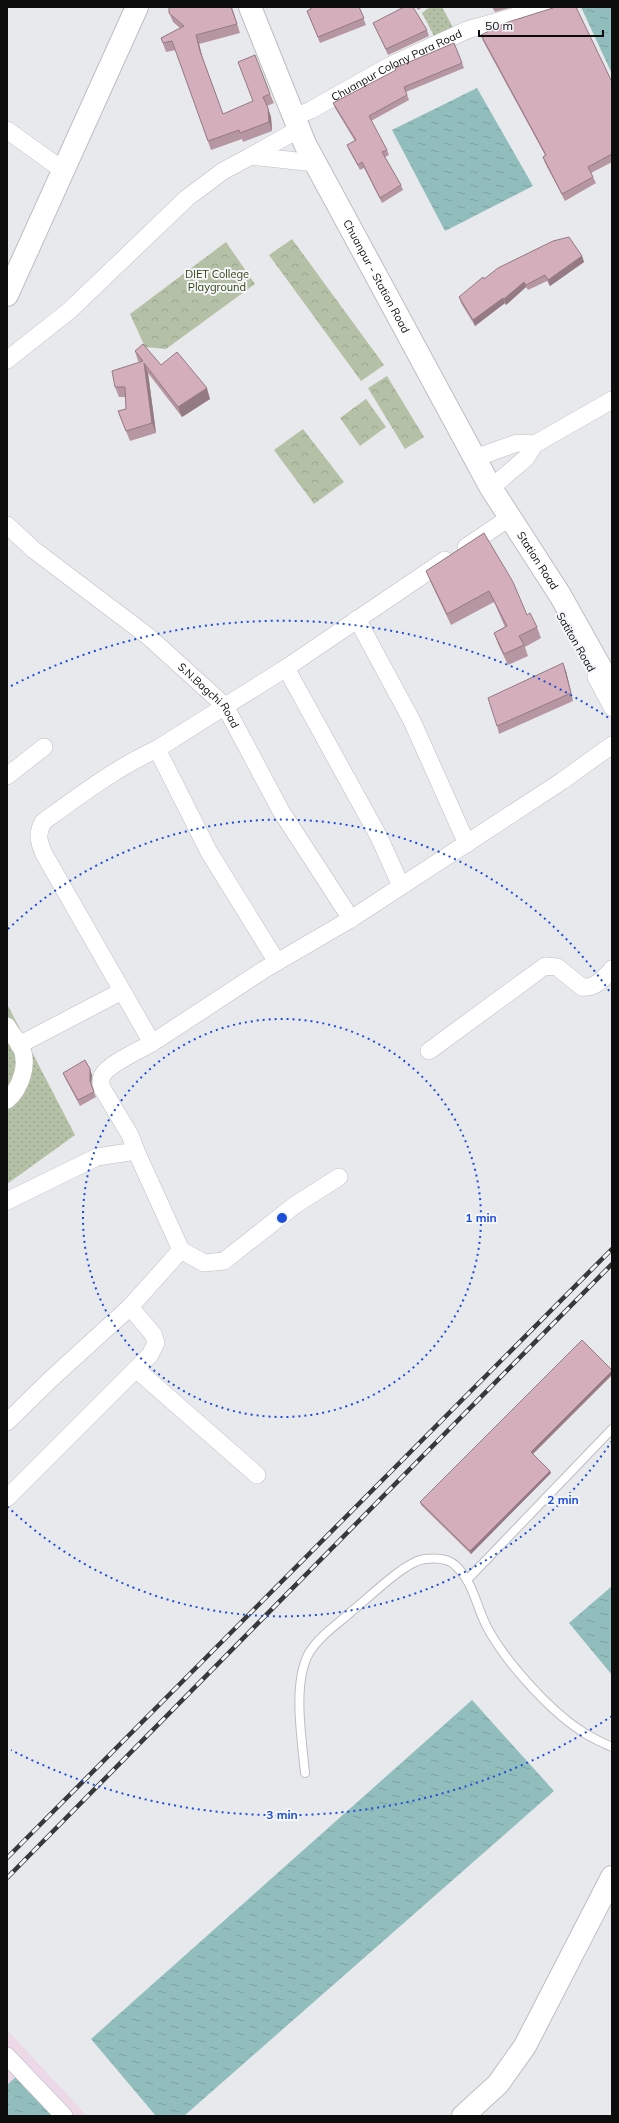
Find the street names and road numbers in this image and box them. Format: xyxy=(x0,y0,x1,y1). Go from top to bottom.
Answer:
street label: Chuanpur Colony Para Road xyxy=(329,26,464,104)
street label: Chuanpur - Station Road xyxy=(340,217,413,336)
street label: Station Road xyxy=(514,529,562,592)
street label: Satiton Road xyxy=(553,610,599,674)
street label: S.N.Bagchi Road xyxy=(175,660,242,730)

